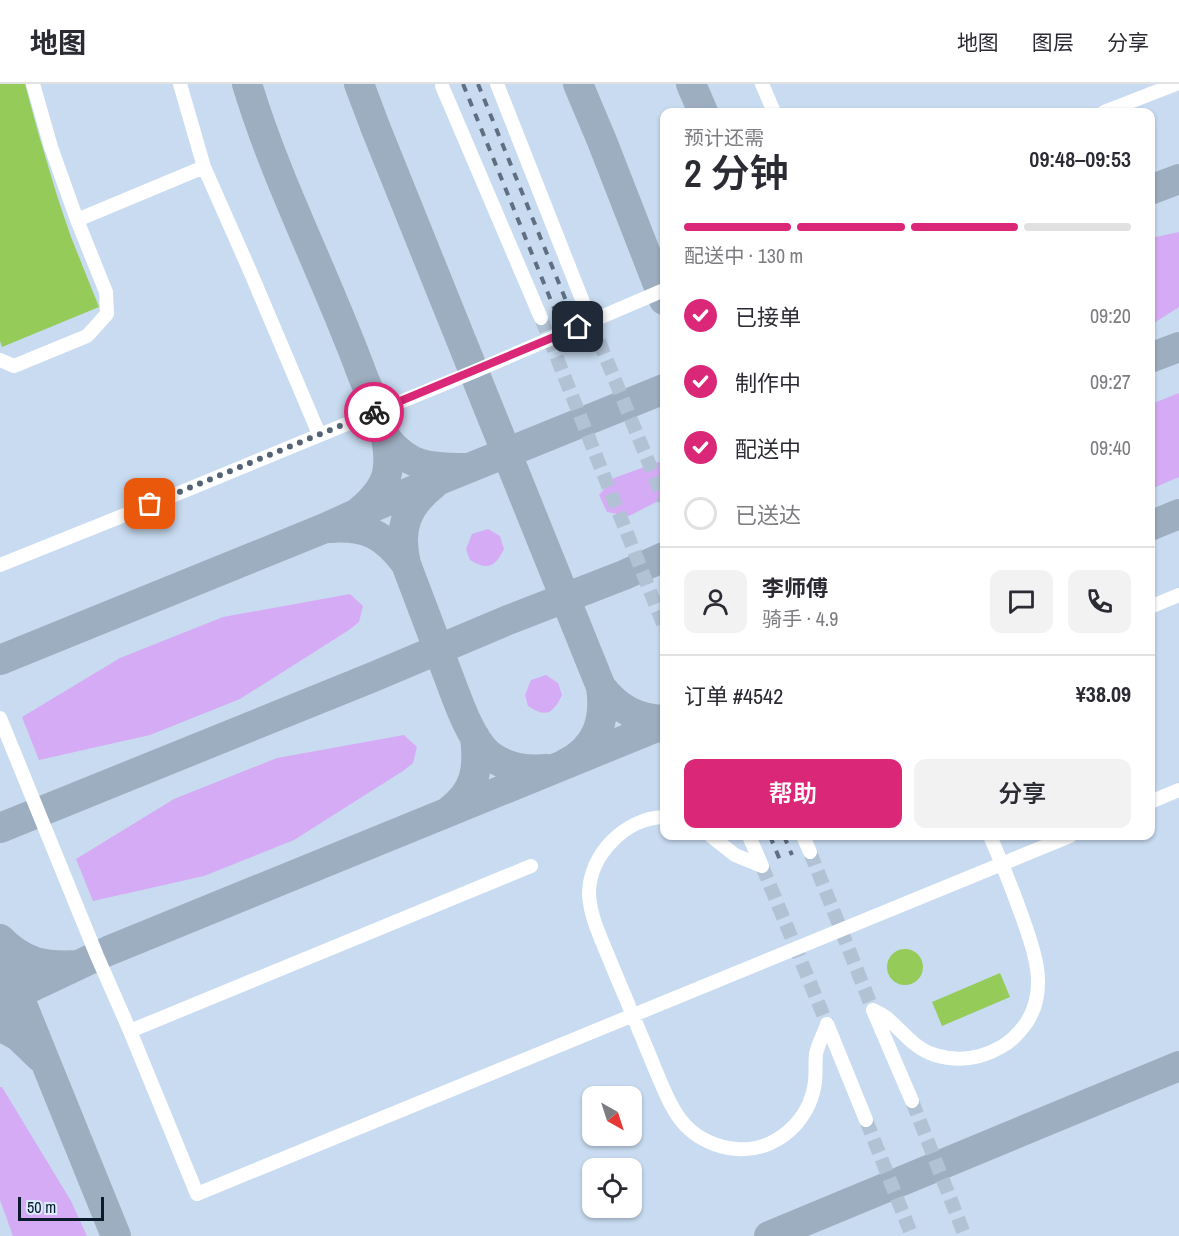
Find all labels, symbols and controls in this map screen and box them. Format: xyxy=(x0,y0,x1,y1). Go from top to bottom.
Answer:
text: 地图 xyxy=(30,24,86,62)
text: 地图 xyxy=(957,28,999,57)
text: 图层 xyxy=(1032,28,1074,57)
text: 分享 xyxy=(1107,28,1149,57)
text: 预计还需 xyxy=(684,124,764,151)
text: 09:48–09:53 xyxy=(1029,144,1131,174)
text: 2 分钟 xyxy=(684,147,789,199)
text: 配送中 · 130 m xyxy=(684,242,803,269)
icon: check xyxy=(684,299,717,332)
pin xyxy=(552,301,603,352)
text: 已接单 xyxy=(735,302,801,332)
text: 09:20 xyxy=(1090,302,1131,329)
icon: home xyxy=(561,310,594,343)
icon: check xyxy=(684,365,717,398)
text: 制作中 xyxy=(735,368,801,398)
text: 09:27 xyxy=(1090,368,1131,395)
courier xyxy=(344,382,404,442)
icon: bike xyxy=(358,396,391,429)
icon: check xyxy=(684,431,717,464)
text: 配送中 xyxy=(735,434,801,464)
text: 09:40 xyxy=(1090,434,1131,461)
pin xyxy=(124,478,175,529)
icon: bag xyxy=(133,487,166,520)
text: 已送达 xyxy=(735,500,801,530)
button: person xyxy=(684,570,747,633)
button: chat xyxy=(990,570,1053,633)
button: phone xyxy=(1068,570,1131,633)
text: 李师傅 xyxy=(762,573,828,603)
text: 骑手 · 4.9 xyxy=(762,605,838,632)
text: ¥38.09 xyxy=(1076,679,1131,709)
text: 订单 #4542 xyxy=(684,681,783,711)
button: 帮助 xyxy=(684,759,902,828)
button: 分享 xyxy=(914,759,1131,828)
north arrow xyxy=(582,1086,642,1146)
map controls xyxy=(582,1086,642,1218)
button: locate xyxy=(582,1158,642,1218)
scale bar xyxy=(18,1194,104,1222)
text: 50 m xyxy=(27,1196,56,1218)

